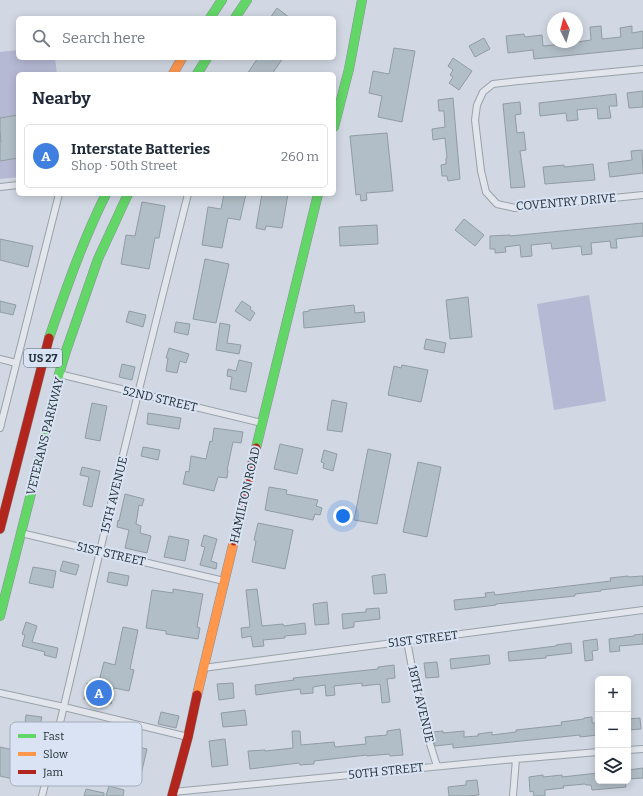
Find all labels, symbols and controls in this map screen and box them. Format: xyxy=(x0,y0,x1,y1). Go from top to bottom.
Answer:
north arrow xyxy=(547,12,583,48)
search box xyxy=(16,16,336,60)
icon: search xyxy=(30,27,52,49)
text: Search here xyxy=(62,29,145,47)
text: Nearby xyxy=(32,88,91,109)
text: Interstate Batteries xyxy=(71,140,210,158)
text: A xyxy=(41,149,51,164)
text: 260 m xyxy=(281,149,319,164)
text: Shop · 50th Street xyxy=(71,158,177,173)
street label: COVENTRY DRIVE xyxy=(515,191,617,213)
road number: US 27 xyxy=(24,349,62,367)
street label: VETERANS PARKWAY xyxy=(24,375,67,496)
street label: 52ND STREET xyxy=(121,384,199,414)
street label: HAMILTON ROAD xyxy=(227,445,263,545)
street label: 15TH AVENUE xyxy=(98,455,130,535)
your location xyxy=(333,506,353,526)
street label: 51ST STREET xyxy=(75,539,147,569)
street label: 51ST STREET xyxy=(387,628,459,650)
street label: 18TH AVENUE xyxy=(405,664,437,744)
map controls xyxy=(595,676,631,784)
button: + xyxy=(595,676,631,712)
pin: A xyxy=(86,678,112,708)
button: − xyxy=(595,712,631,748)
legend xyxy=(10,722,142,786)
text: Fast xyxy=(43,730,64,743)
text: Slow xyxy=(43,748,68,761)
button: layers xyxy=(595,748,631,784)
street label: 50TH STREET xyxy=(348,760,424,782)
text: Jam xyxy=(42,766,63,779)

